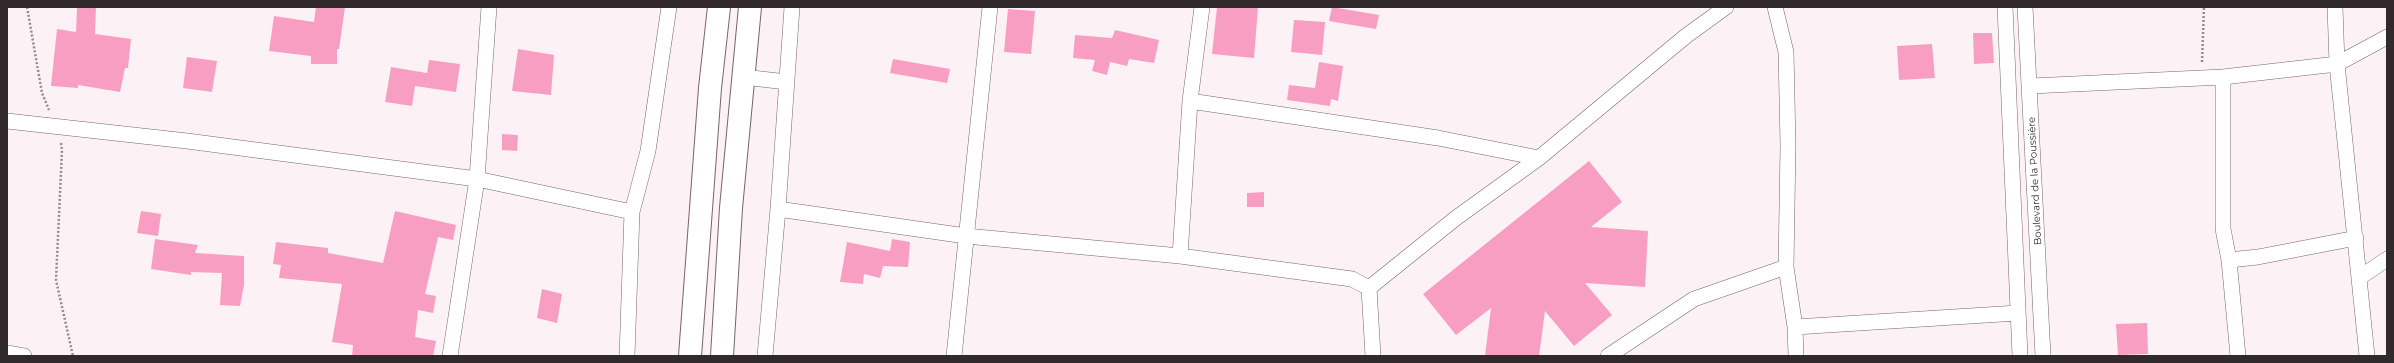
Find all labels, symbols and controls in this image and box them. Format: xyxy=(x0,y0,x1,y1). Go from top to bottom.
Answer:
street label: Boulevard de la Poussière xyxy=(2026,116,2044,246)

